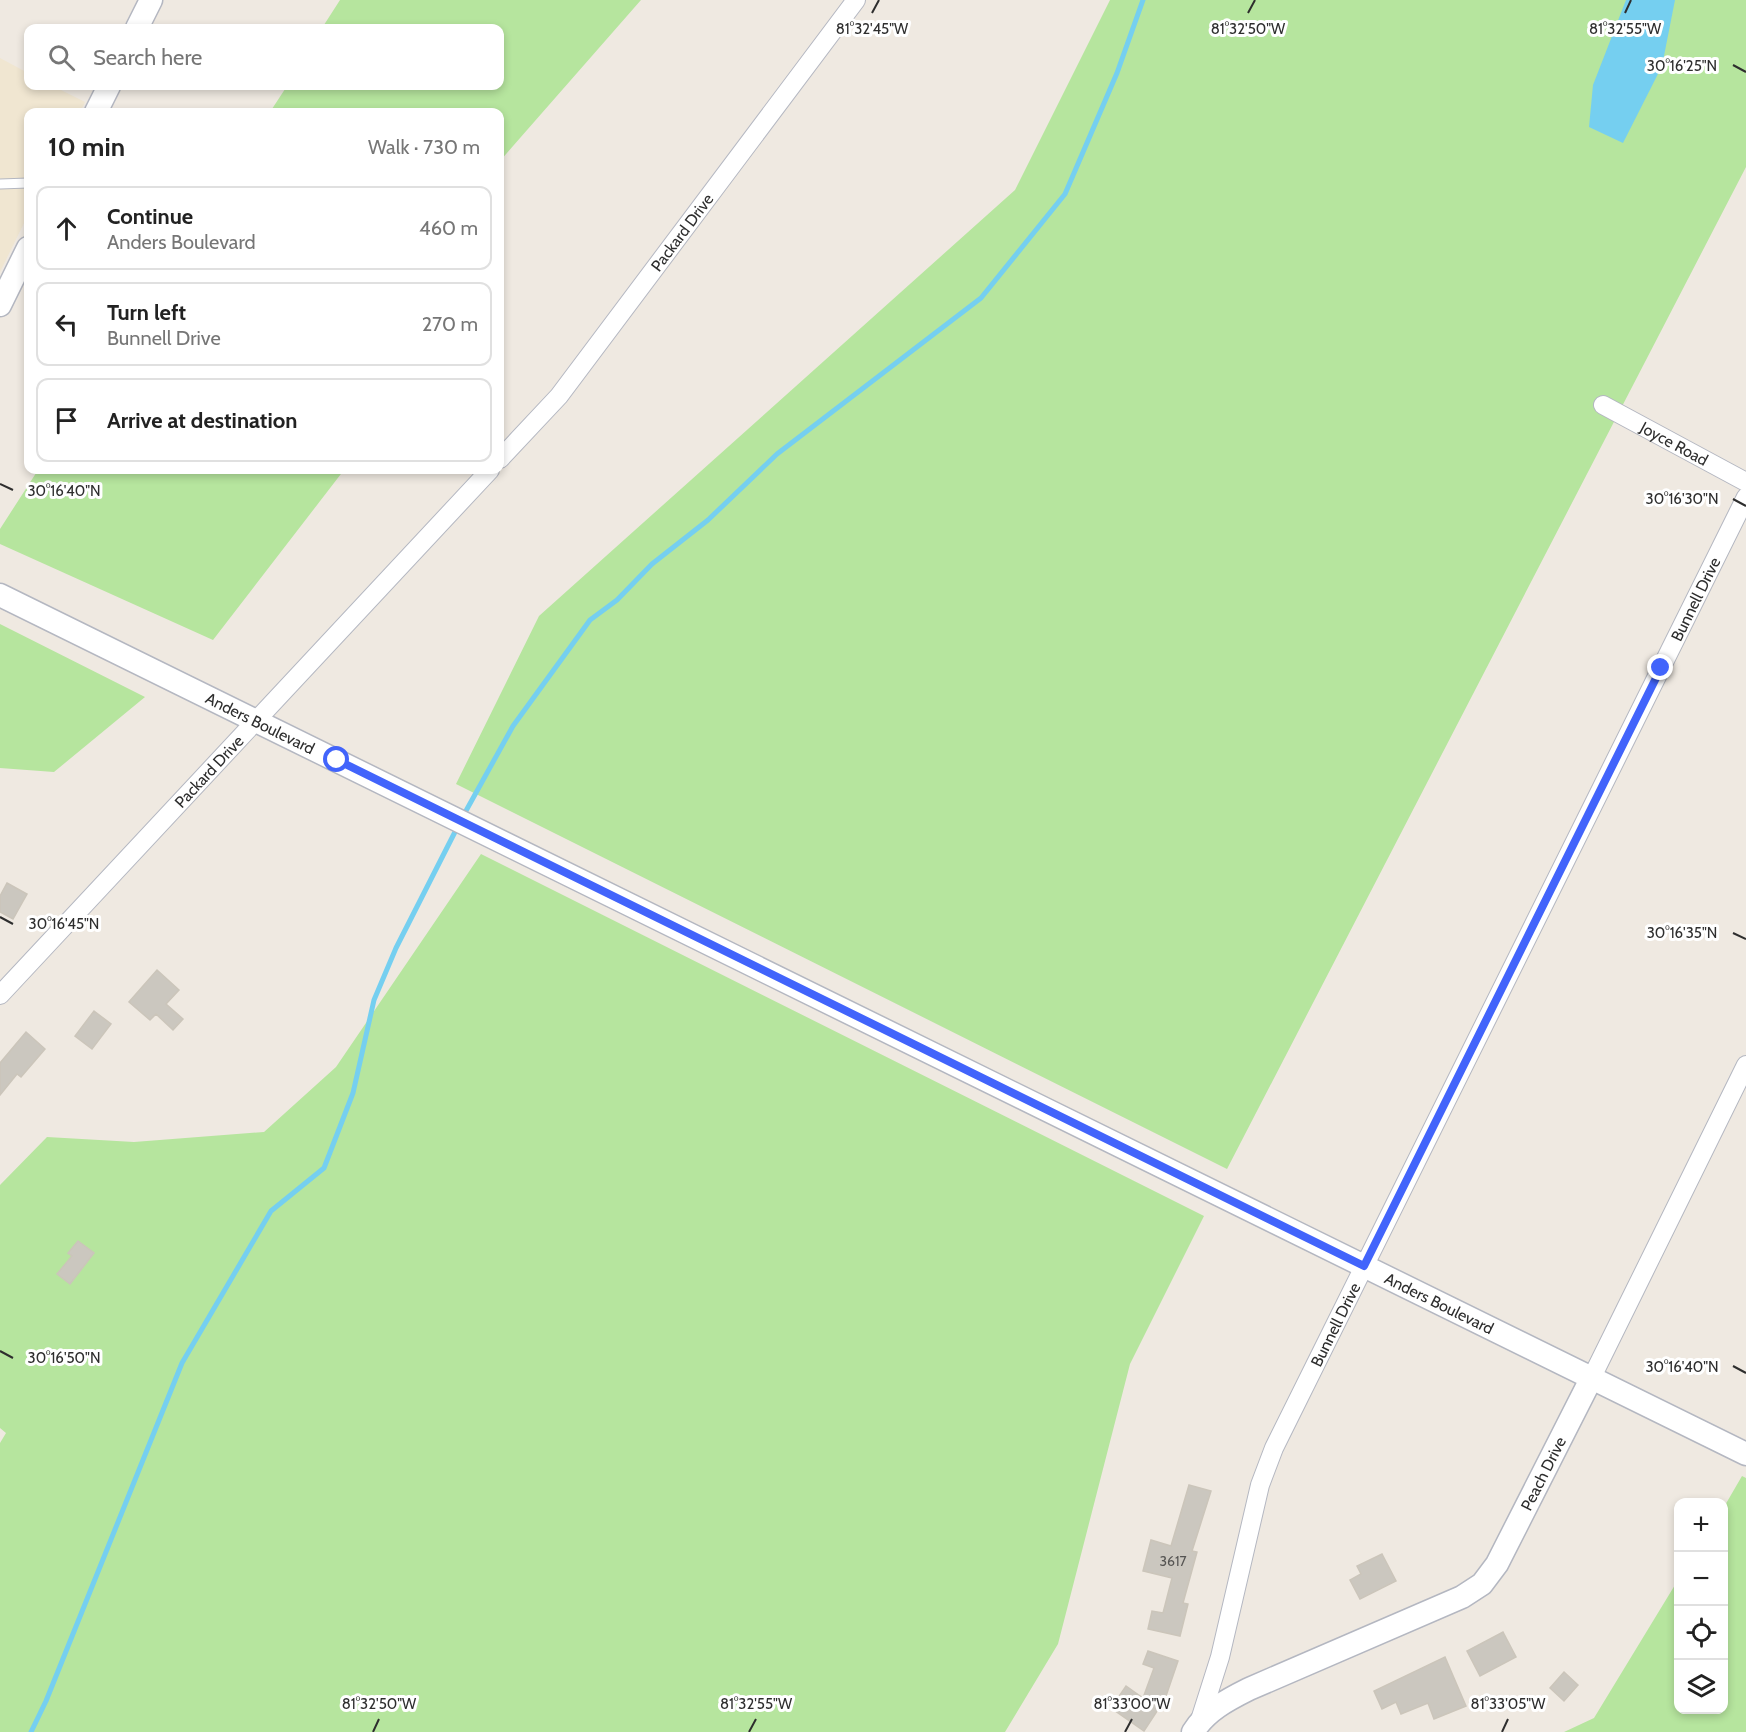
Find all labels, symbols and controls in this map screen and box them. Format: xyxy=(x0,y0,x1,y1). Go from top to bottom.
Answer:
text: 81°32'45"W xyxy=(836,20,909,38)
text: 81°32'50"W xyxy=(1211,20,1286,38)
text: 81°32'55"W xyxy=(1589,20,1662,38)
search box xyxy=(24,24,504,90)
icon: search xyxy=(45,41,78,74)
text: Search here xyxy=(93,44,202,71)
text: 30°16'25"N xyxy=(1647,57,1717,75)
text: 10 min xyxy=(48,131,125,163)
text: Walk · 730 m xyxy=(368,135,480,159)
street label: Packard Drive xyxy=(647,190,717,275)
text: Continue xyxy=(107,203,193,230)
icon: ahead xyxy=(50,212,83,245)
text: 460 m xyxy=(419,216,478,240)
text: Anders Boulevard xyxy=(107,230,256,254)
text: Turn left xyxy=(107,299,186,326)
icon: left xyxy=(50,308,83,341)
text: 270 m xyxy=(422,312,478,336)
text: Bunnell Drive xyxy=(107,326,221,350)
icon: arrive xyxy=(50,404,83,437)
text: Arrive at destination xyxy=(107,407,297,434)
street label: Joyce Road xyxy=(1636,417,1711,469)
text: 30°16'40"N xyxy=(27,482,101,500)
text: 30°16'30"N xyxy=(1646,490,1718,508)
street label: Bunnell Drive xyxy=(1667,554,1724,644)
route end xyxy=(1647,654,1673,680)
street label: Anders Boulevard xyxy=(203,688,318,758)
street label: Packard Drive xyxy=(170,731,247,811)
route start xyxy=(323,746,349,772)
text: 30°16'45"N xyxy=(29,915,99,933)
text: 30°16'35"N xyxy=(1647,924,1717,942)
street label: Anders Boulevard xyxy=(1382,1268,1497,1338)
street label: Bunnell Drive xyxy=(1306,1280,1364,1370)
text: 30°16'50"N xyxy=(28,1349,100,1367)
text: 30°16'40"N xyxy=(1645,1358,1719,1376)
street label: Peach Drive xyxy=(1516,1433,1570,1514)
map controls xyxy=(1674,1498,1728,1714)
button: + xyxy=(1674,1498,1728,1552)
house number: 3617 xyxy=(1159,1552,1187,1570)
button: − xyxy=(1674,1552,1728,1606)
button: locate xyxy=(1674,1606,1728,1660)
button: layers xyxy=(1674,1660,1728,1714)
text: 81°32'50"W xyxy=(342,1695,417,1713)
text: 81°32'55"W xyxy=(720,1695,793,1713)
text: 81°33'00"W xyxy=(1093,1695,1171,1713)
text: 81°33'05"W xyxy=(1471,1695,1546,1713)

